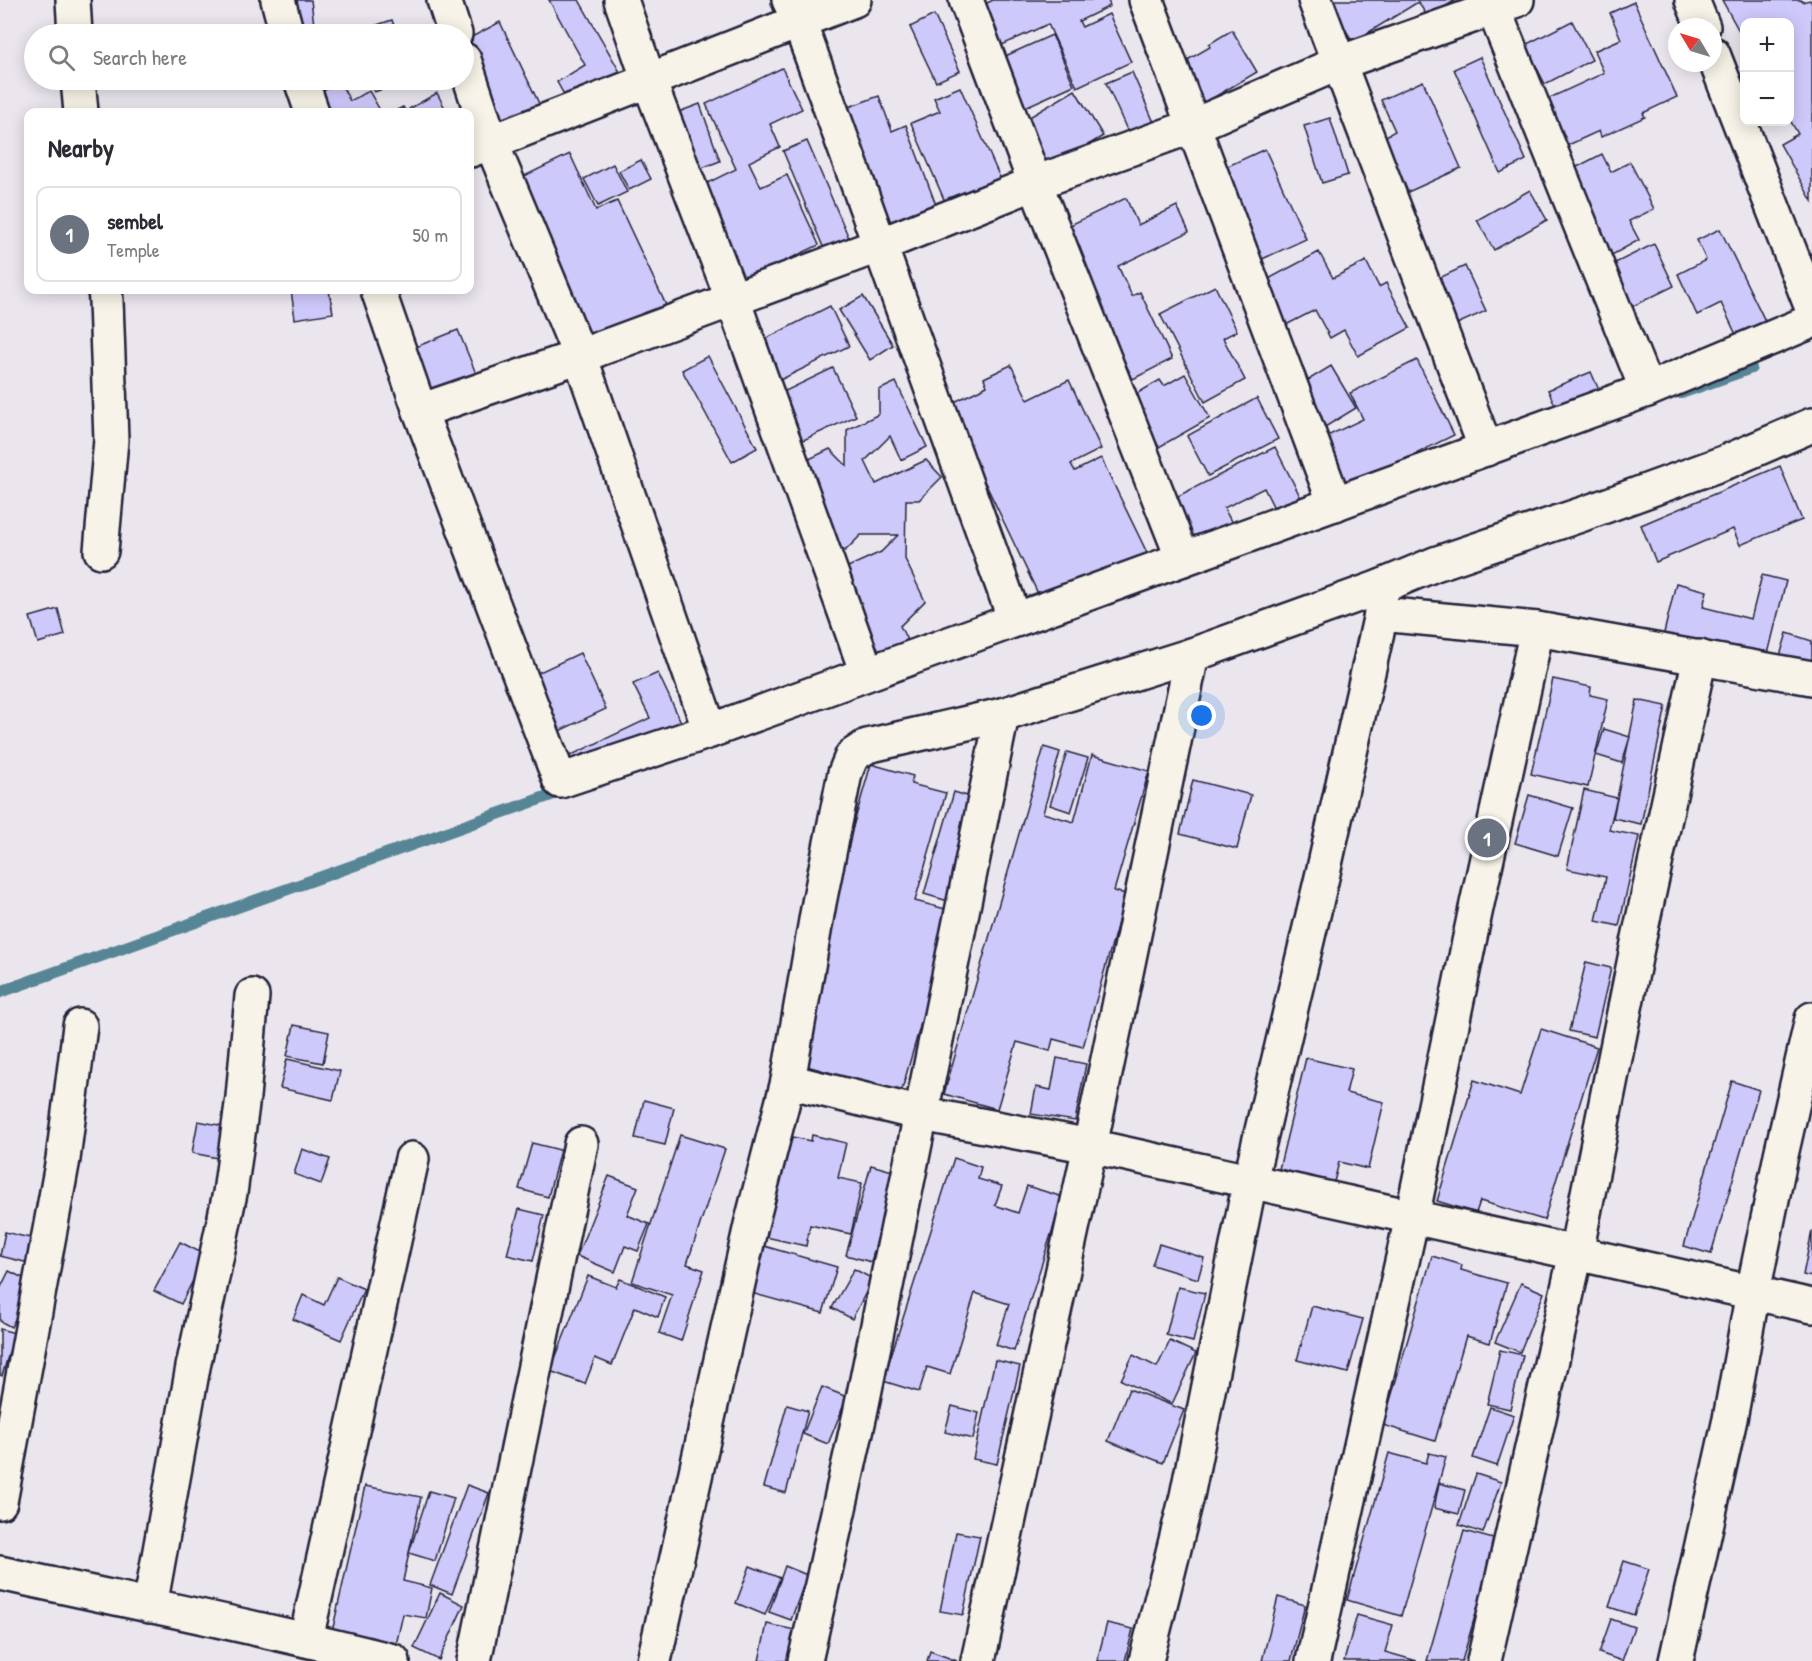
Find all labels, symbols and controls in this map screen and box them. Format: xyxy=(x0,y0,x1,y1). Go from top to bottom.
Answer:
north arrow xyxy=(1668,18,1722,72)
map controls xyxy=(1740,18,1794,126)
button: + xyxy=(1740,18,1794,72)
search box xyxy=(24,24,474,90)
icon: search xyxy=(45,41,78,74)
text: Search here xyxy=(93,42,187,72)
button: − xyxy=(1740,72,1794,126)
text: Nearby xyxy=(48,130,114,165)
text: sembel xyxy=(107,206,163,236)
text: 1 xyxy=(66,221,73,248)
text: 50 m xyxy=(412,221,448,248)
text: Temple xyxy=(107,236,160,263)
your location xyxy=(1187,701,1216,730)
pin: 1 xyxy=(1468,816,1506,860)

